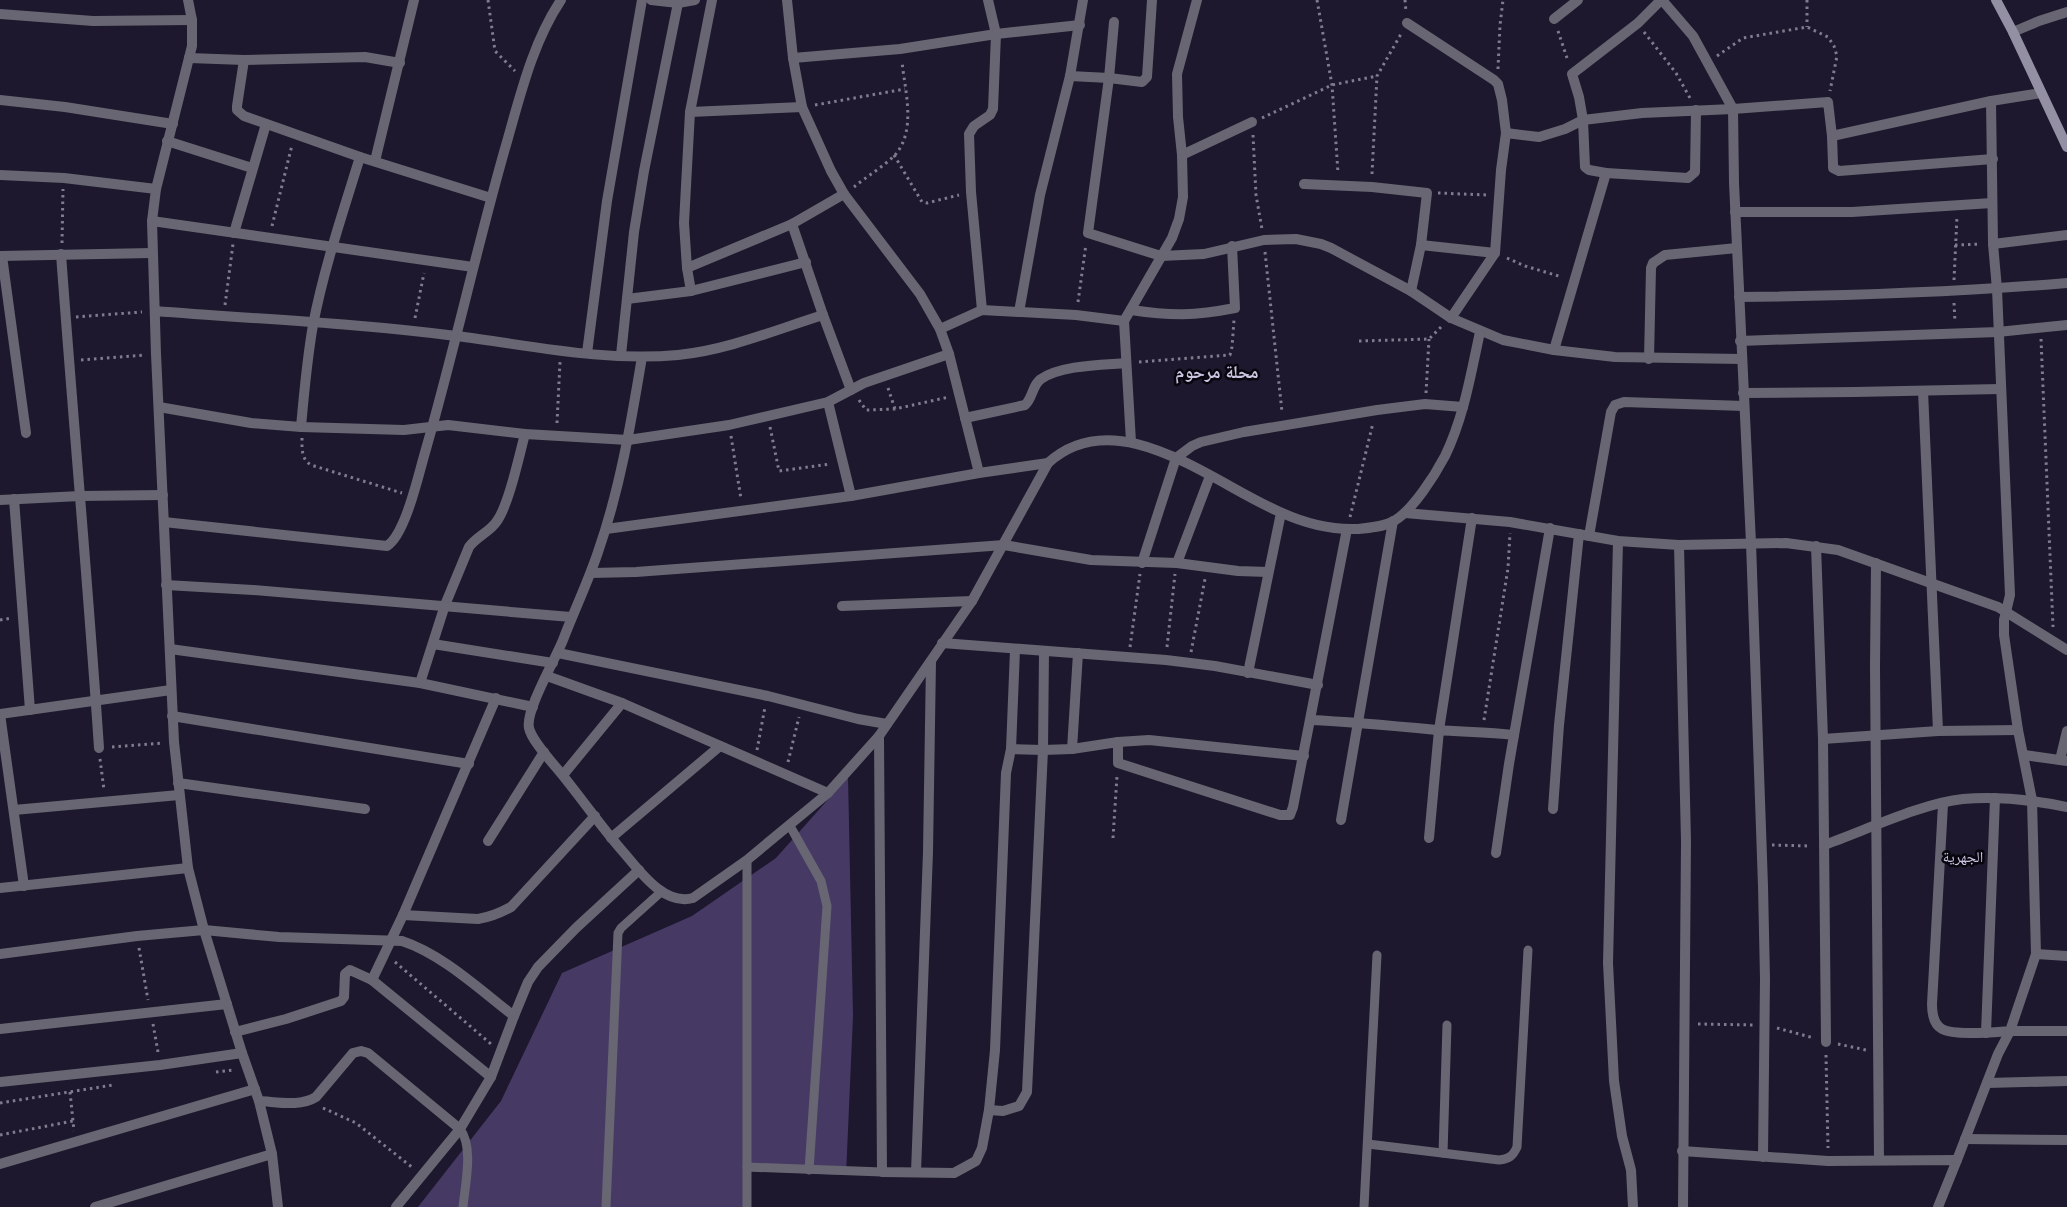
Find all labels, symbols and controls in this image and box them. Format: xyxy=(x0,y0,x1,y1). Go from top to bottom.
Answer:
district label: محلة مرحوم xyxy=(1175,362,1259,384)
district label: الجهرية xyxy=(1943,848,1983,866)

